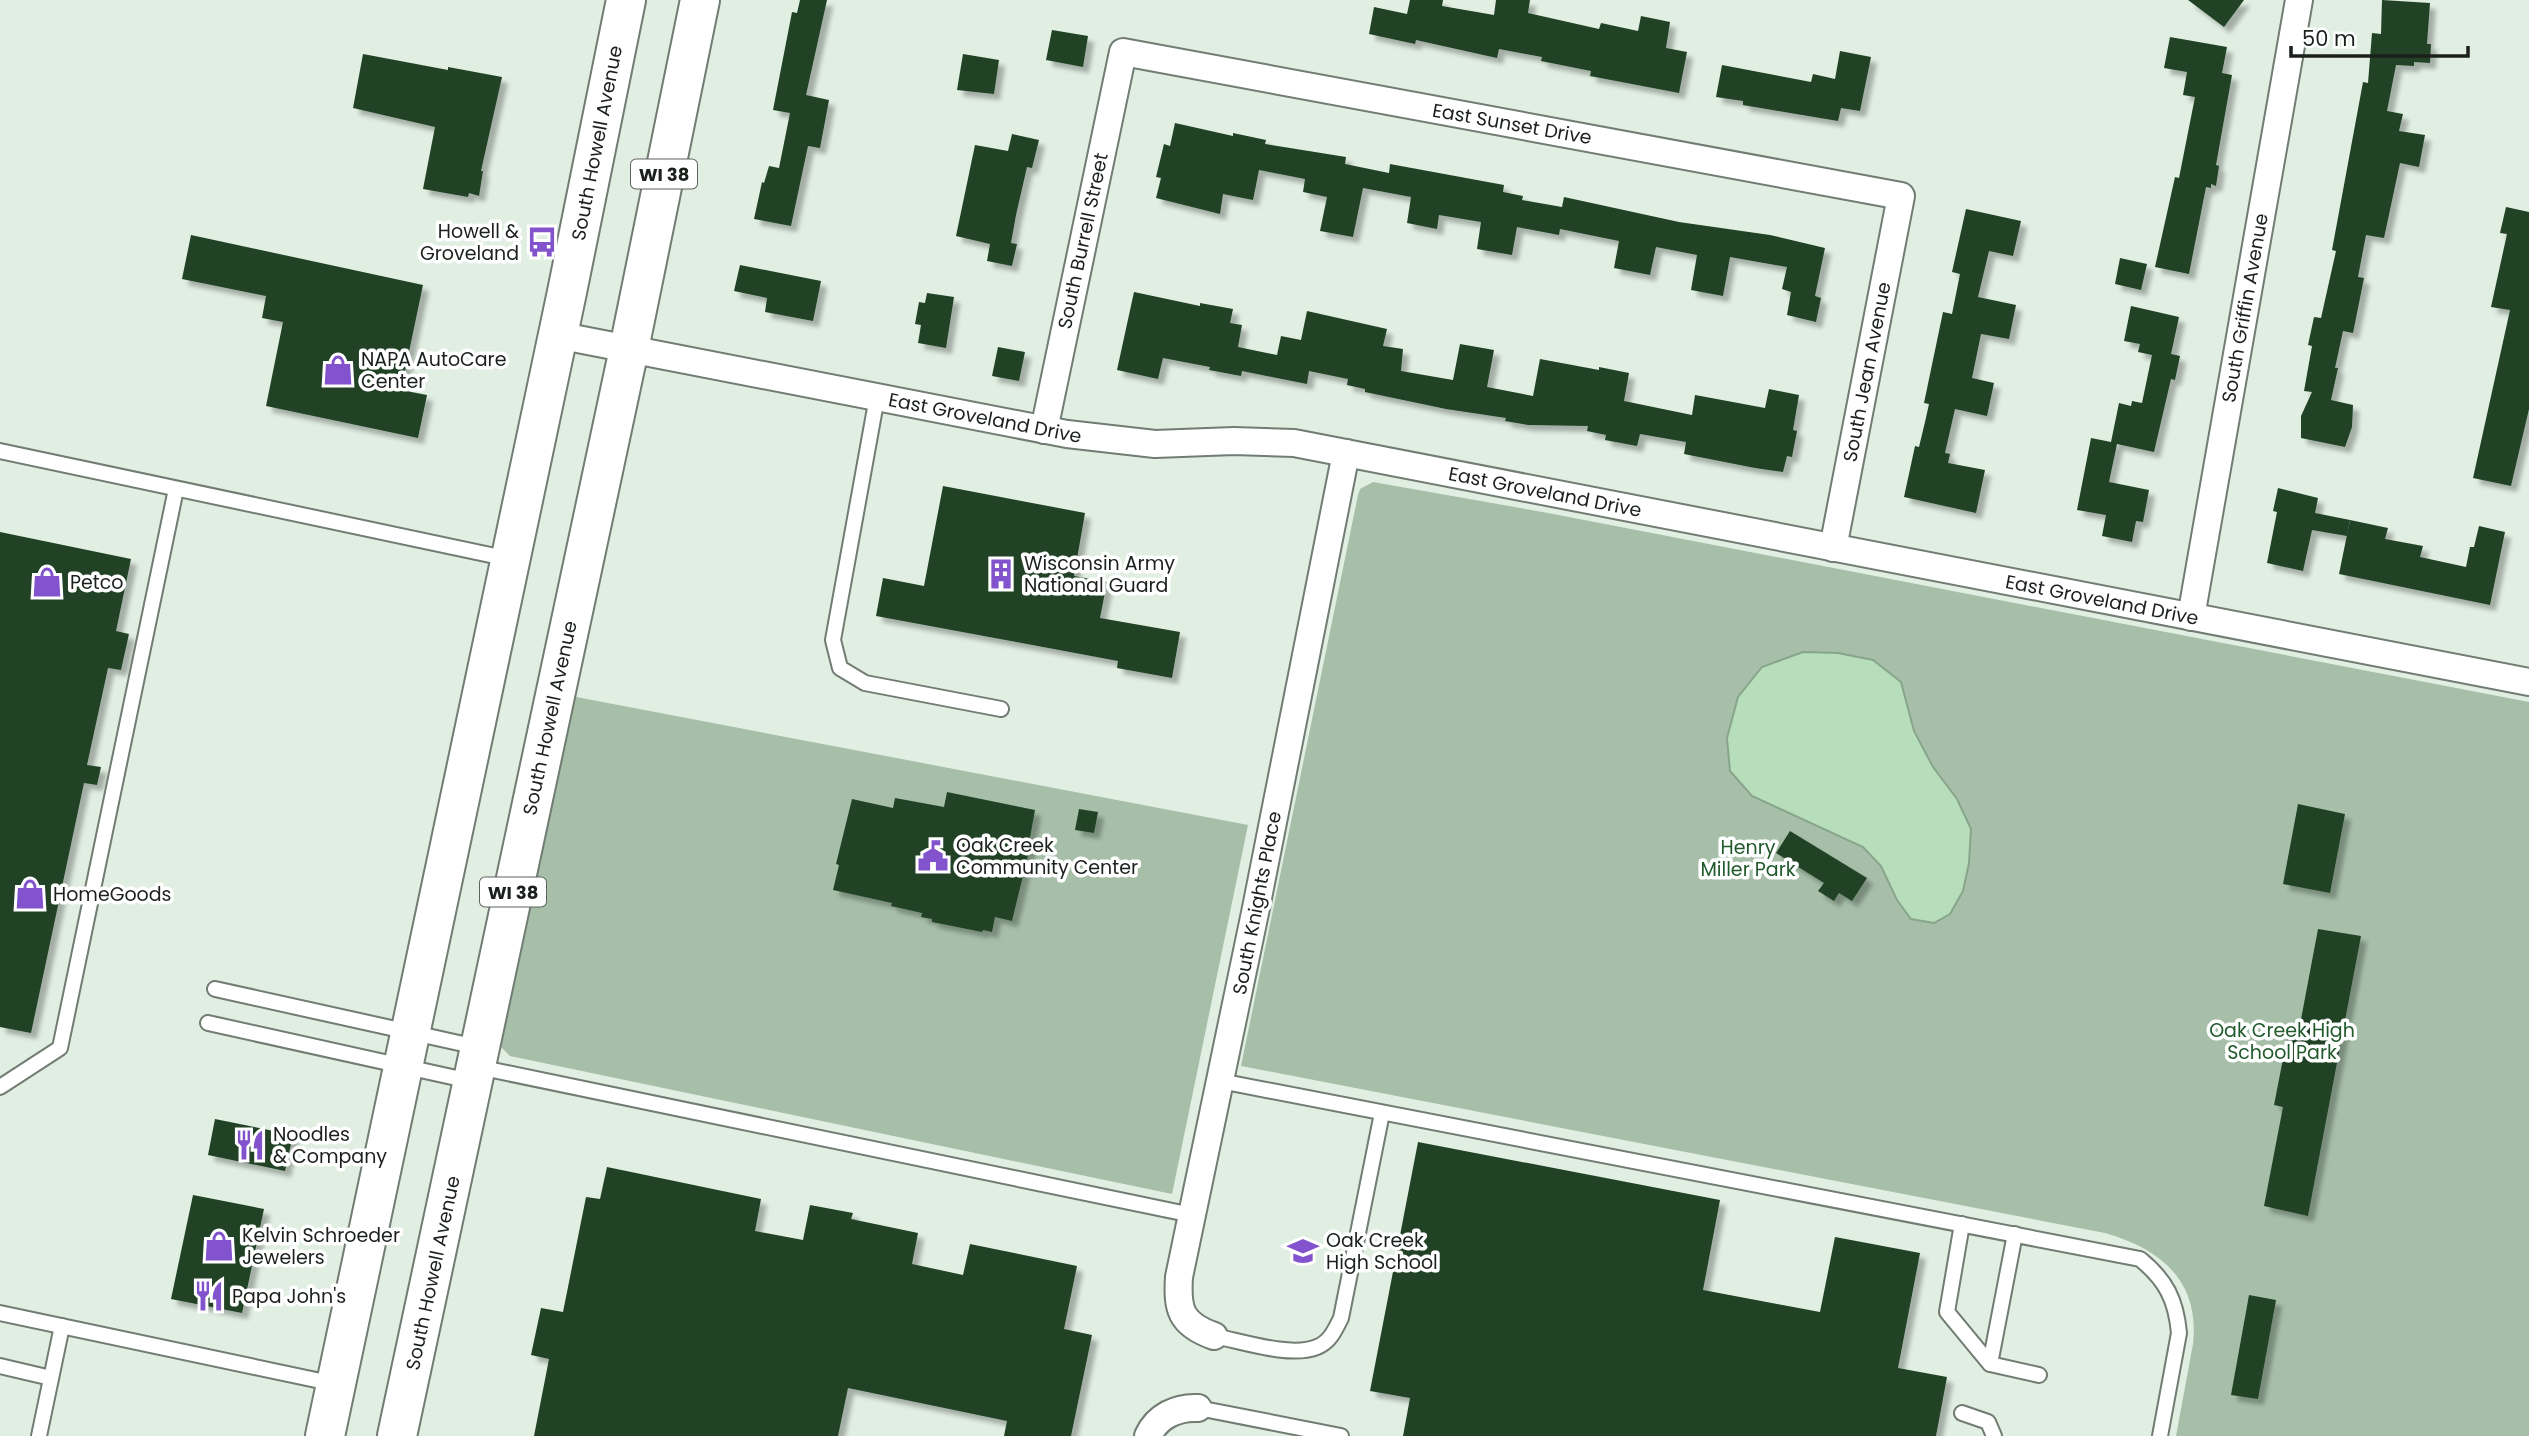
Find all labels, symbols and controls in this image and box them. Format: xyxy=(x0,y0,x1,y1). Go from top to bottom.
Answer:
scale bar xyxy=(2291,14,2468,58)
text: 50 m xyxy=(2302,24,2356,53)
street label: South Howell Avenue xyxy=(565,43,629,243)
street label: East Sunset Drive xyxy=(1430,97,1594,151)
street label: South Burrell Street xyxy=(1051,150,1115,332)
road number: WI 38 xyxy=(631,160,697,188)
street label: South Griffin Avenue xyxy=(2215,211,2275,405)
place label: Howell & Groveland xyxy=(420,218,519,267)
bus stop icon: Howell & Groveland xyxy=(525,225,559,259)
street label: South Jean Avenue xyxy=(1836,280,1898,464)
place label: NAPA AutoCare Center xyxy=(361,346,506,395)
shop icon: NAPA AutoCare Center xyxy=(321,353,355,387)
street label: East Groveland Drive xyxy=(886,386,1084,450)
street label: East Groveland Drive xyxy=(1446,460,1644,524)
place label: Wisconsin Army National Guard xyxy=(1024,550,1175,599)
building icon: Wisconsin Army National Guard xyxy=(984,557,1018,591)
shop icon: Petco xyxy=(30,565,64,599)
street label: East Groveland Drive xyxy=(2003,568,2201,632)
place label: Petco xyxy=(70,569,123,596)
street label: South Howell Avenue xyxy=(516,618,584,818)
street label: South Knights Place xyxy=(1226,809,1288,997)
place label: Oak Creek Community Center xyxy=(956,832,1138,881)
park label: Henry Miller Park xyxy=(1700,834,1796,883)
public building icon: Oak Creek Community Center xyxy=(916,839,950,873)
shop icon: HomeGoods xyxy=(13,877,47,911)
road number: WI 38 xyxy=(480,878,546,906)
place label: HomeGoods xyxy=(53,881,172,908)
park label: Oak Creek High School Park xyxy=(2209,1017,2355,1066)
place label: Noodles & Company xyxy=(273,1121,387,1170)
restaurant icon: Noodles & Company xyxy=(233,1128,267,1162)
street label: South Howell Avenue xyxy=(399,1173,467,1373)
place label: Kelvin Schroeder Jewelers xyxy=(242,1222,400,1271)
place label: Oak Creek High School xyxy=(1326,1227,1438,1276)
shop icon: Kelvin Schroeder Jewelers xyxy=(202,1229,236,1263)
school or university icon: Oak Creek High School xyxy=(1286,1234,1320,1268)
restaurant icon: Papa John's xyxy=(192,1279,226,1313)
place label: Papa John's xyxy=(232,1283,346,1310)

